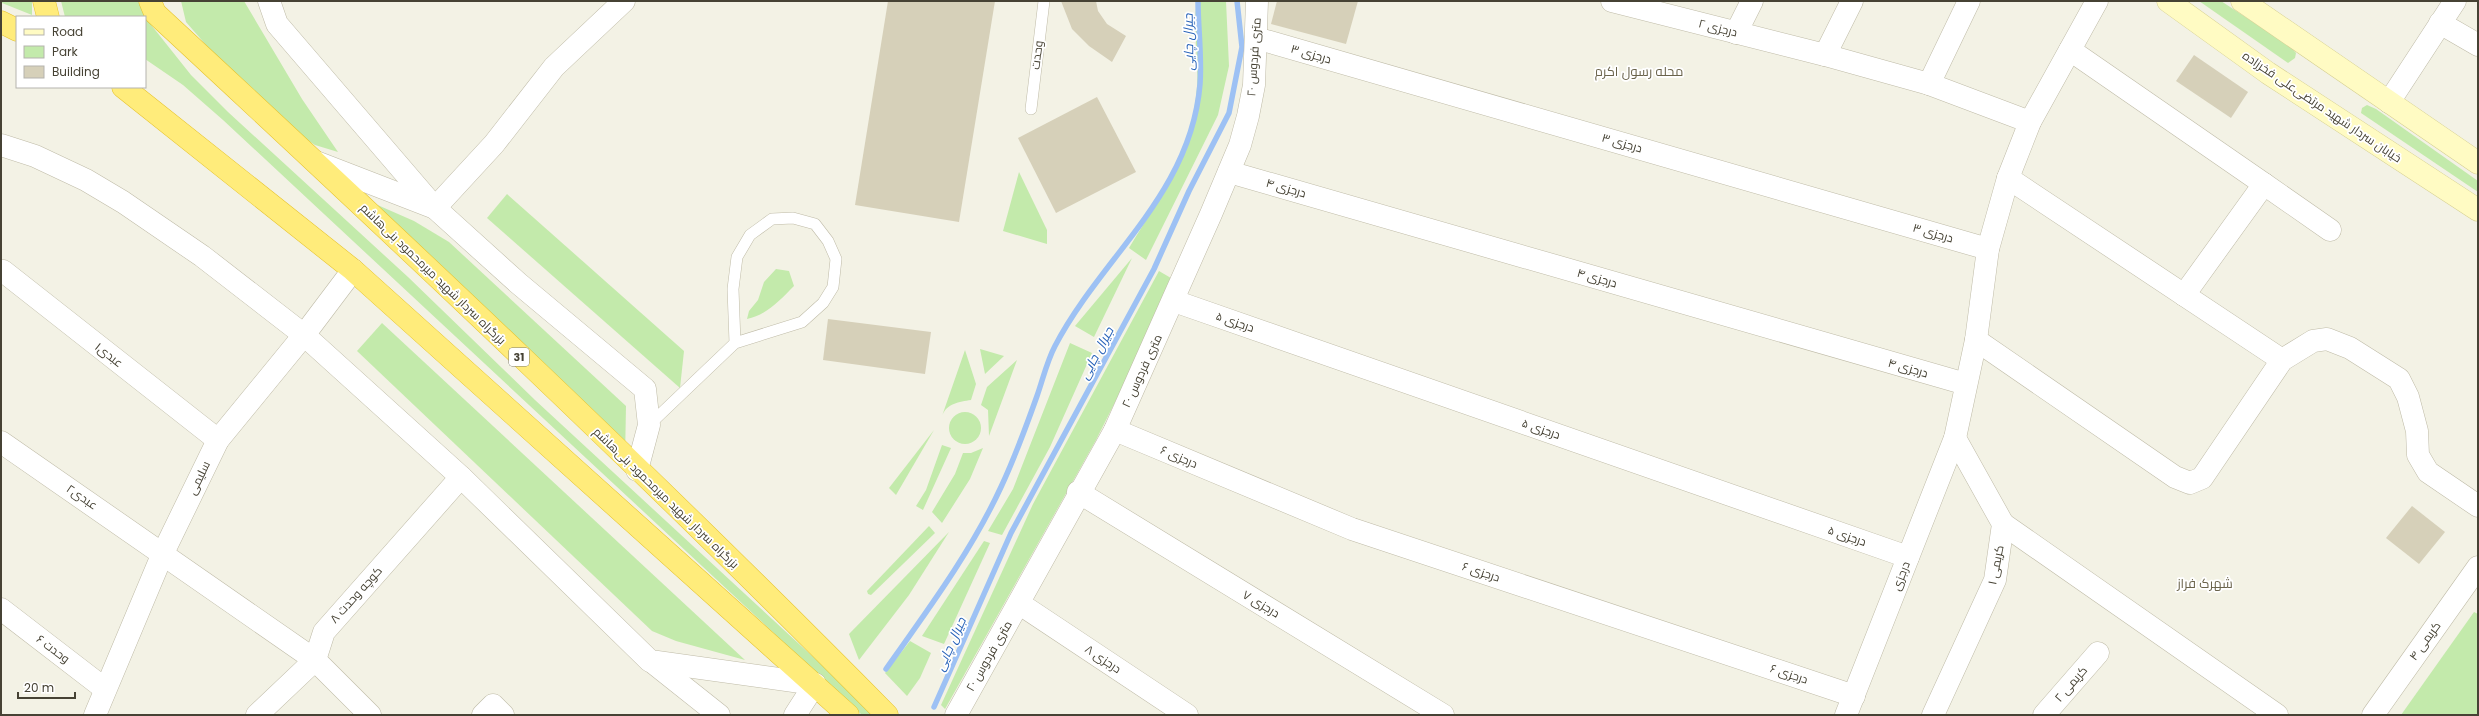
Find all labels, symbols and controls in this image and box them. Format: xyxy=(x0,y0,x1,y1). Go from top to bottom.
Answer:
water label: جیرال چایی xyxy=(1178,13,1198,71)
street label: درجزی ۲ xyxy=(1697,14,1740,41)
legend xyxy=(16,16,146,88)
street label: ۲۰ متری فردوس xyxy=(1242,17,1265,97)
text: Road xyxy=(52,23,83,40)
street label: وحدت xyxy=(1026,39,1047,70)
street label: درجزی ۳ xyxy=(1289,40,1334,67)
text: Park xyxy=(52,43,79,60)
street label: خیابان سردار شهید مرتضی‌علی فخرزاده xyxy=(2239,47,2405,166)
district label: محله رسول اکرم xyxy=(1595,62,1683,81)
text: Building xyxy=(52,63,100,80)
street label: درجزی ۳ xyxy=(1600,129,1645,156)
street label: درجزی ۴ xyxy=(1264,174,1308,201)
street label: بزرگراه سردار شهید میرمحمود بنی‌هاشم xyxy=(357,199,510,348)
street label: درجزی ۳ xyxy=(1911,219,1956,246)
street label: درجزی ۴ xyxy=(1575,264,1619,291)
street label: درجزی ۵ xyxy=(1214,307,1257,336)
water label: جیرال چایی xyxy=(1075,323,1119,383)
street label: ۲۰ متری فردوس xyxy=(1117,331,1166,410)
street label: عبدی۱ xyxy=(92,338,127,371)
road number: 31 xyxy=(509,348,529,366)
street label: درجزی ۴ xyxy=(1886,354,1930,381)
street label: درجزی ۵ xyxy=(1520,414,1563,443)
street label: بزرگراه سردار شهید میرمحمود بنی‌هاشم xyxy=(590,423,743,572)
street label: درجزی ۶ xyxy=(1158,441,1201,472)
street label: سلیمی xyxy=(183,458,214,498)
street label: عبدی۲ xyxy=(63,480,101,513)
street label: درجزی ۵ xyxy=(1826,521,1869,550)
street label: کریمی ۱ xyxy=(1983,544,2008,586)
street label: درجزی ۶ xyxy=(1460,557,1502,586)
street label: درجزی xyxy=(1887,559,1914,593)
street label: کوچه وحدت ۸ xyxy=(326,563,386,627)
district label: شهرک فراز xyxy=(2176,574,2233,593)
street label: درجزی ۷ xyxy=(1239,586,1283,621)
water label: جیرال چایی xyxy=(930,614,971,674)
street label: ۲۰ متری فردوس xyxy=(961,617,1016,694)
street label: کریمی ۴ xyxy=(2405,618,2444,664)
street label: وحدت ۶ xyxy=(33,630,74,667)
street label: درجزی ۸ xyxy=(1082,640,1125,677)
street label: درجزی ۶ xyxy=(1768,659,1810,688)
street label: کریمی ۲ xyxy=(2050,662,2091,705)
scale bar xyxy=(18,674,75,700)
text: 20 m xyxy=(24,679,54,696)

